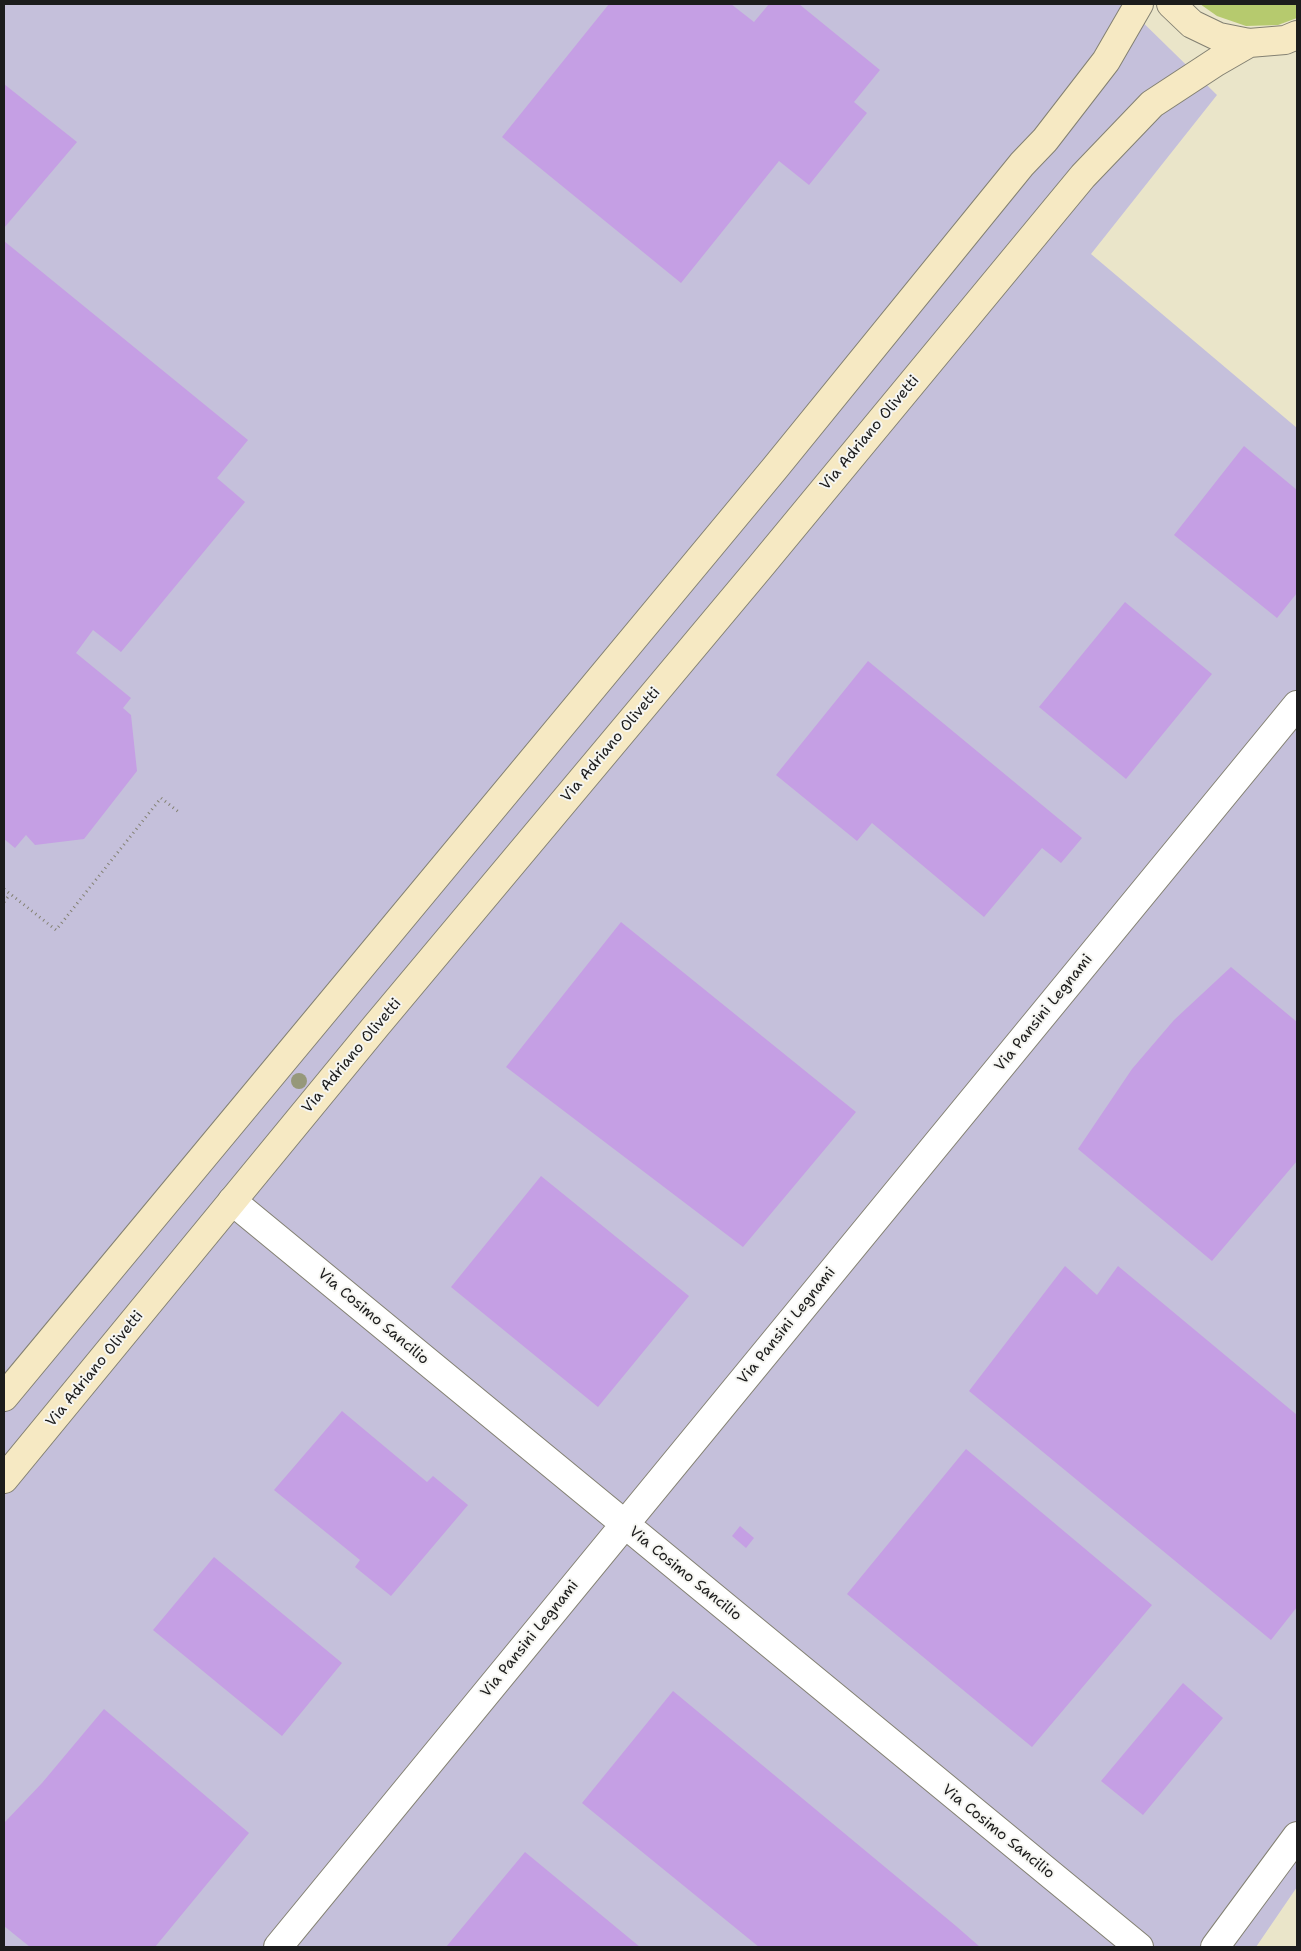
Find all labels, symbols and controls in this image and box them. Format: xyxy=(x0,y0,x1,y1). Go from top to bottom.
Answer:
street label: Via Adriano Olivetti xyxy=(817,372,923,494)
street label: Via Adriano Olivetti xyxy=(558,684,664,806)
street label: Via Pansini Legnami xyxy=(991,951,1097,1075)
street label: Via Adriano Olivetti xyxy=(299,995,405,1117)
street label: Via Pansini Legnami xyxy=(734,1264,840,1388)
street label: Via Cosimo Sancilio xyxy=(314,1265,432,1369)
street label: Via Adriano Olivetti xyxy=(43,1307,147,1431)
street label: Via Cosimo Sancilio xyxy=(625,1523,745,1625)
street label: Via Pansini Legnami xyxy=(477,1577,583,1701)
street label: Via Cosimo Sancilio xyxy=(938,1781,1058,1883)

